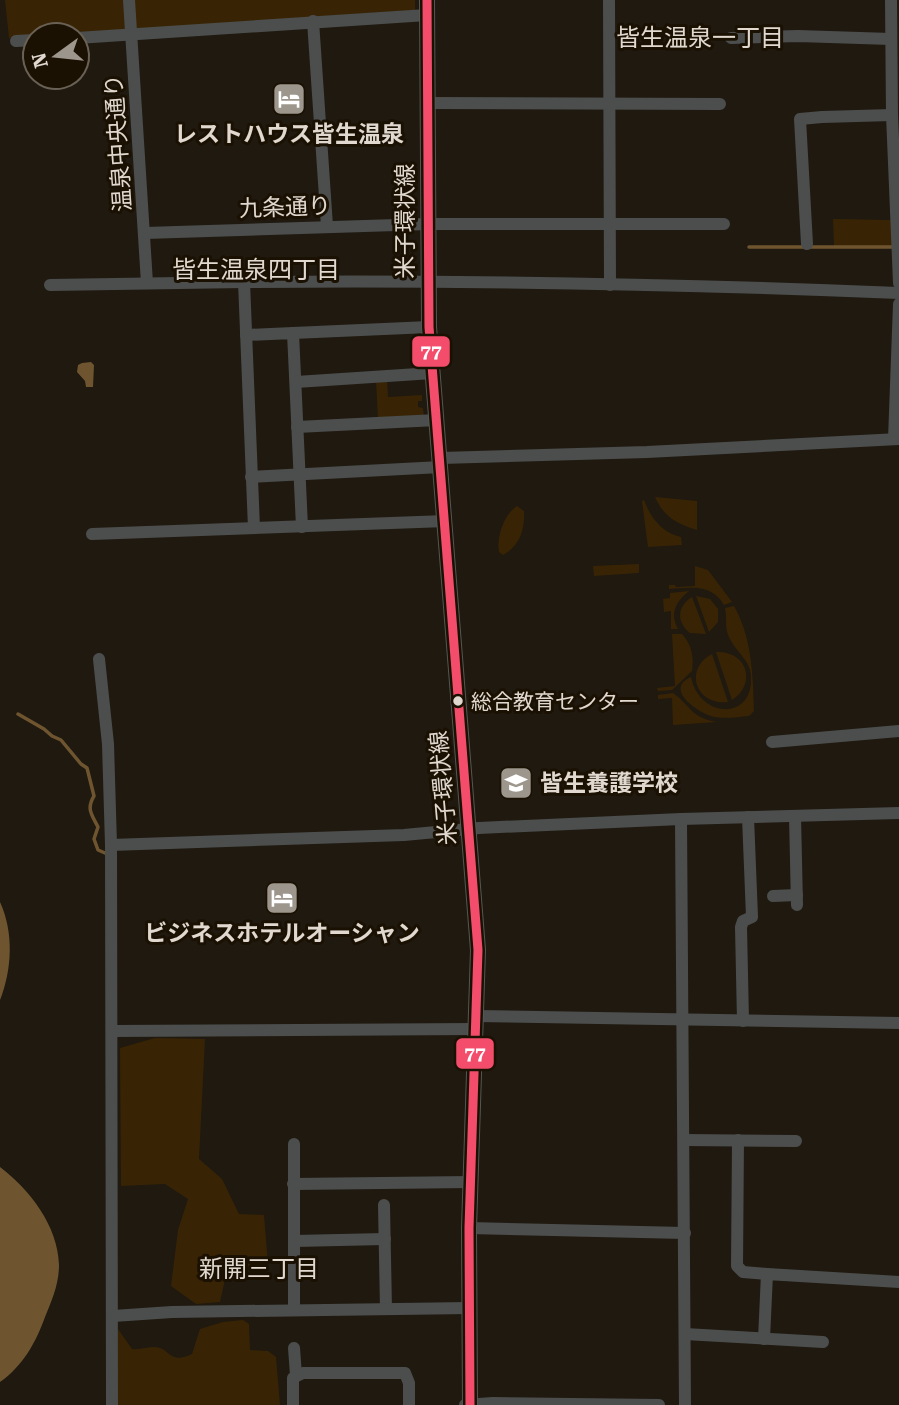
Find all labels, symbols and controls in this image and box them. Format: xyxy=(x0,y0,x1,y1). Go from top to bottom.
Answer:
north arrow xyxy=(21,21,91,91)
district label: 皆生温泉一丁目 xyxy=(616,24,784,52)
text: N xyxy=(27,50,53,70)
street label: 温泉中央通り xyxy=(100,73,137,213)
hotel icon: レストハウス皆生温泉 xyxy=(270,80,308,118)
place label: レストハウス皆生温泉 xyxy=(174,121,404,148)
street label: 米子環状線 xyxy=(392,164,419,279)
street label: 九条通り xyxy=(239,192,331,223)
district label: 皆生温泉四丁目 xyxy=(172,256,340,284)
line badge: 77 xyxy=(411,335,451,368)
text: 77 xyxy=(420,340,442,363)
place label: 総合教育センター xyxy=(471,690,639,714)
marker: 総合教育センター xyxy=(451,694,465,708)
street label: 米子環状線 xyxy=(425,729,462,846)
school or university icon: 皆生養護学校 xyxy=(497,764,535,802)
place label: 皆生養護学校 xyxy=(540,770,678,797)
hotel icon: ビジネスホテルオーシャン xyxy=(263,879,301,917)
place label: ビジネスホテルオーシャン xyxy=(144,920,420,947)
line badge: 77 xyxy=(455,1037,495,1070)
text: 77 xyxy=(464,1042,486,1065)
district label: 新開三丁目 xyxy=(199,1255,319,1283)

